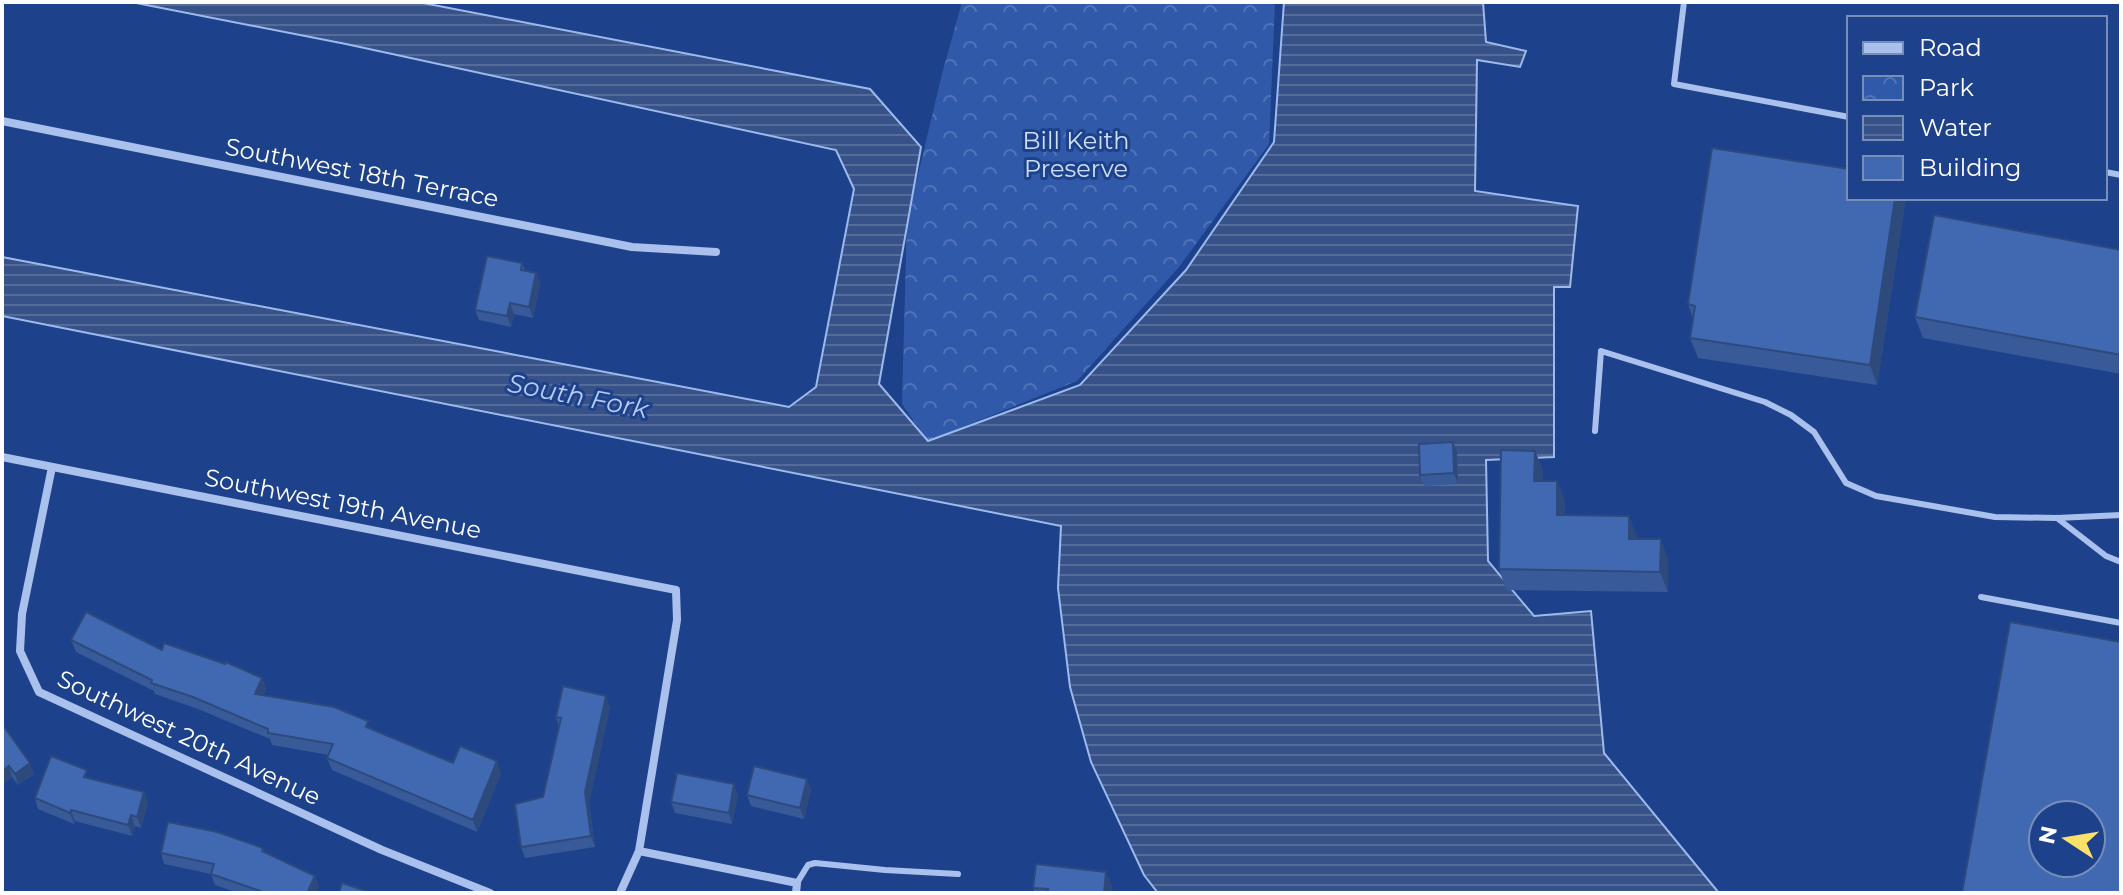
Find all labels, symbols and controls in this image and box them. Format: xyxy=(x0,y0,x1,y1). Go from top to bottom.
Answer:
legend xyxy=(1847,16,2107,200)
text: Road xyxy=(1919,33,1982,62)
text: Park xyxy=(1919,73,1974,102)
text: Water xyxy=(1919,113,1992,142)
park label: Bill Keith Preserve xyxy=(1023,126,1129,183)
street label: Southwest 18th Terrace xyxy=(223,132,501,213)
text: Building xyxy=(1919,153,2022,182)
water label: South Fork xyxy=(505,367,653,426)
street label: Southwest 19th Avenue xyxy=(202,462,484,545)
street label: Southwest 20th Avenue xyxy=(53,664,325,811)
north arrow xyxy=(2027,799,2107,879)
text: N xyxy=(2033,823,2063,846)

